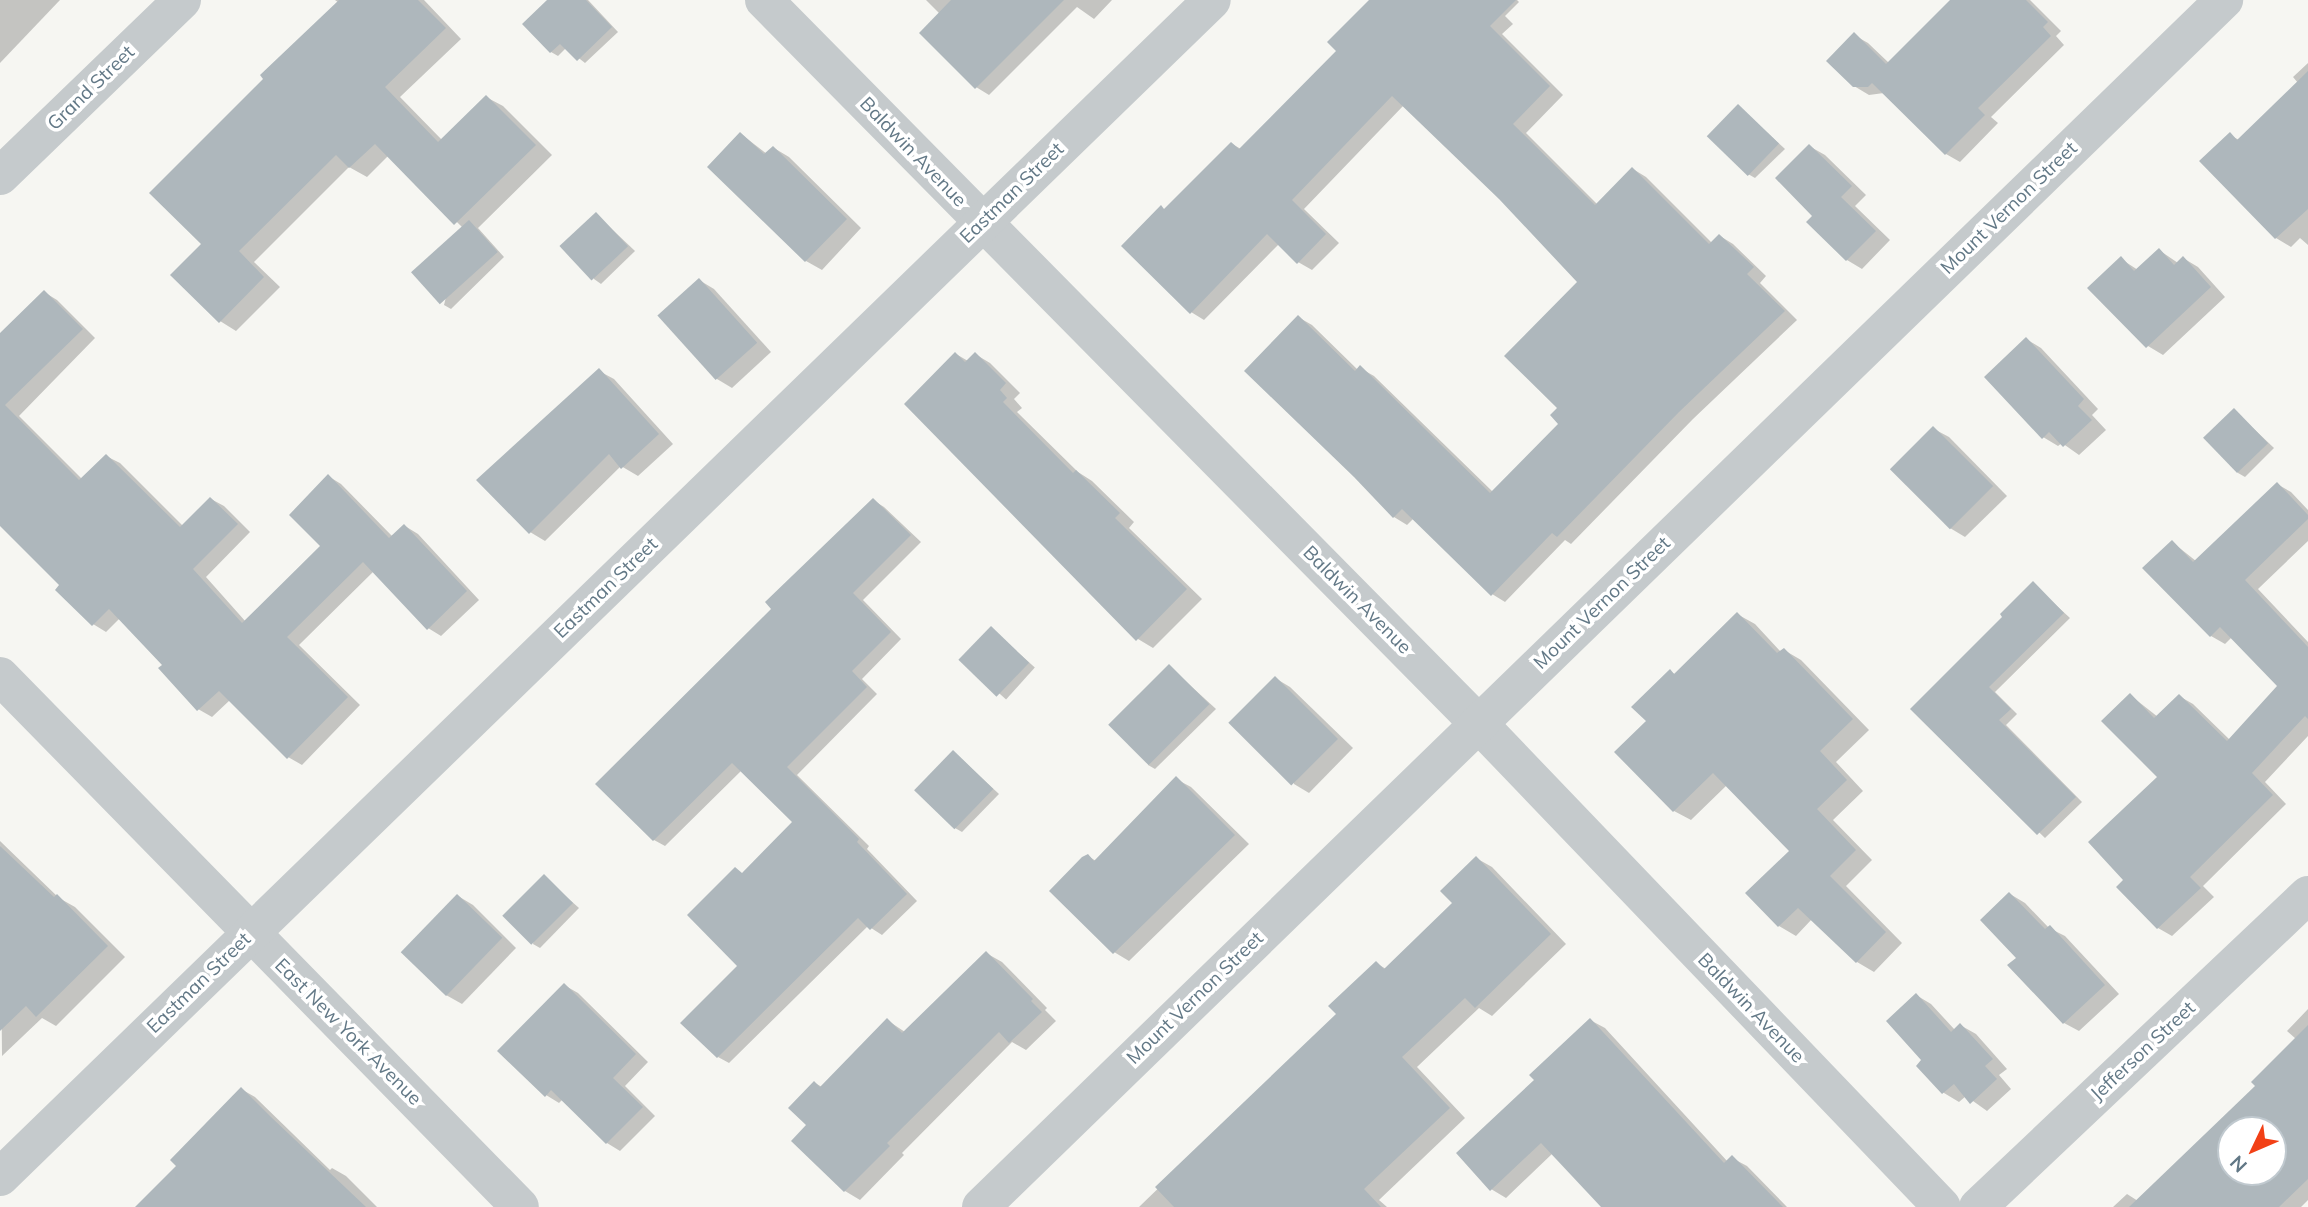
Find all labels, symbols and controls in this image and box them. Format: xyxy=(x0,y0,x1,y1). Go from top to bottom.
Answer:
street label: Grand Street xyxy=(43,41,139,135)
street label: Baldwin Avenue xyxy=(855,92,971,212)
street label: Mount Vernon Street xyxy=(1936,137,2082,279)
street label: Eastman Street xyxy=(955,138,1069,248)
street label: Mount Vernon Street xyxy=(1529,532,1675,674)
street label: Eastman Street xyxy=(549,533,663,643)
street label: Baldwin Avenue xyxy=(1298,541,1416,659)
street label: Mount Vernon Street xyxy=(1122,927,1268,1069)
street label: Eastman Street xyxy=(142,928,256,1038)
street label: Baldwin Avenue xyxy=(1693,948,1809,1068)
street label: East New York Avenue xyxy=(270,954,426,1110)
street label: Jefferson Street xyxy=(2086,997,2200,1105)
north arrow xyxy=(2217,1116,2287,1186)
text: N xyxy=(2225,1151,2252,1178)

